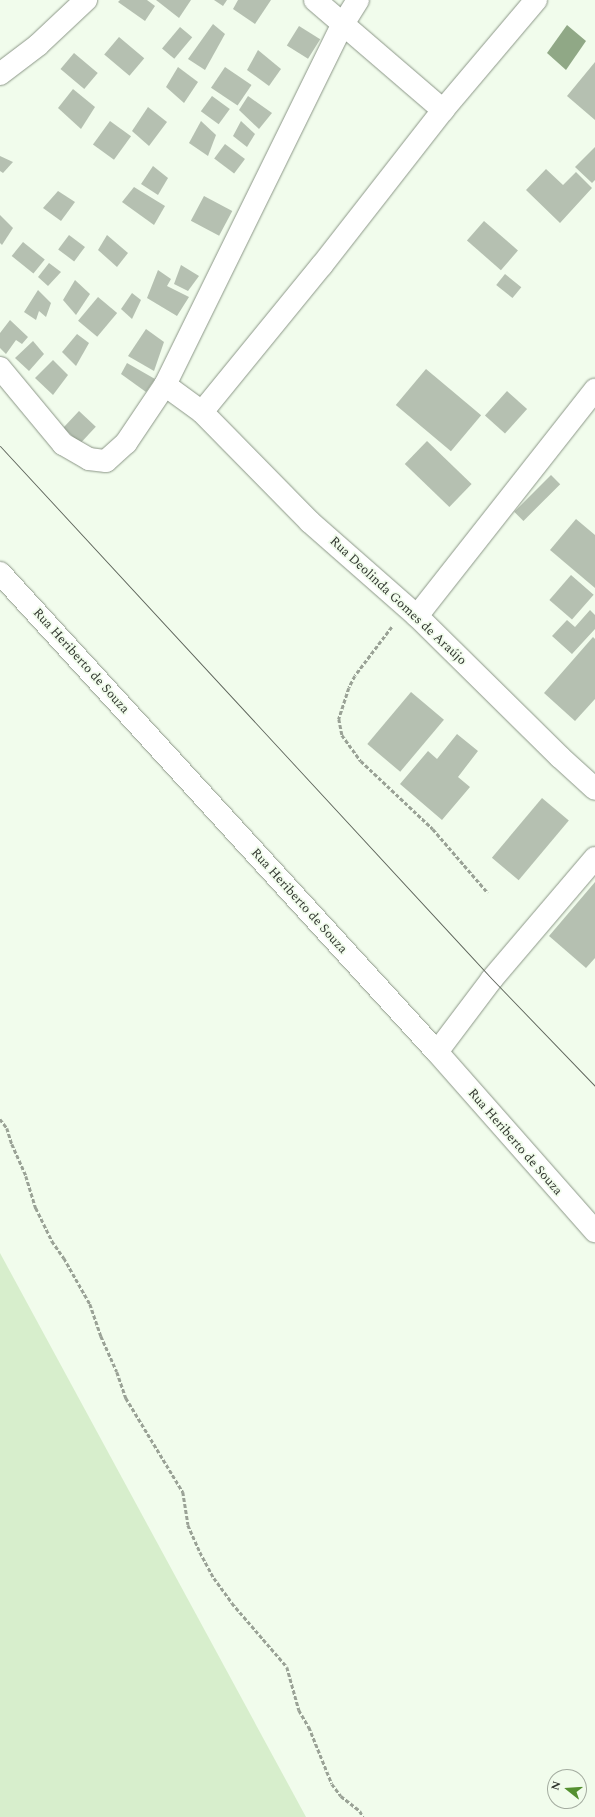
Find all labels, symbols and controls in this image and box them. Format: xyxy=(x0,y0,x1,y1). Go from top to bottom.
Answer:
street label: Rua Deolinda Gomes de Araújo xyxy=(326,534,470,668)
street label: Rua Heriberto de Souza xyxy=(30,605,132,717)
street label: Rua Heriberto de Souza xyxy=(248,845,350,957)
street label: Rua Heriberto de Souza xyxy=(464,1086,566,1198)
north arrow xyxy=(547,1769,587,1809)
text: N xyxy=(547,1779,565,1792)

